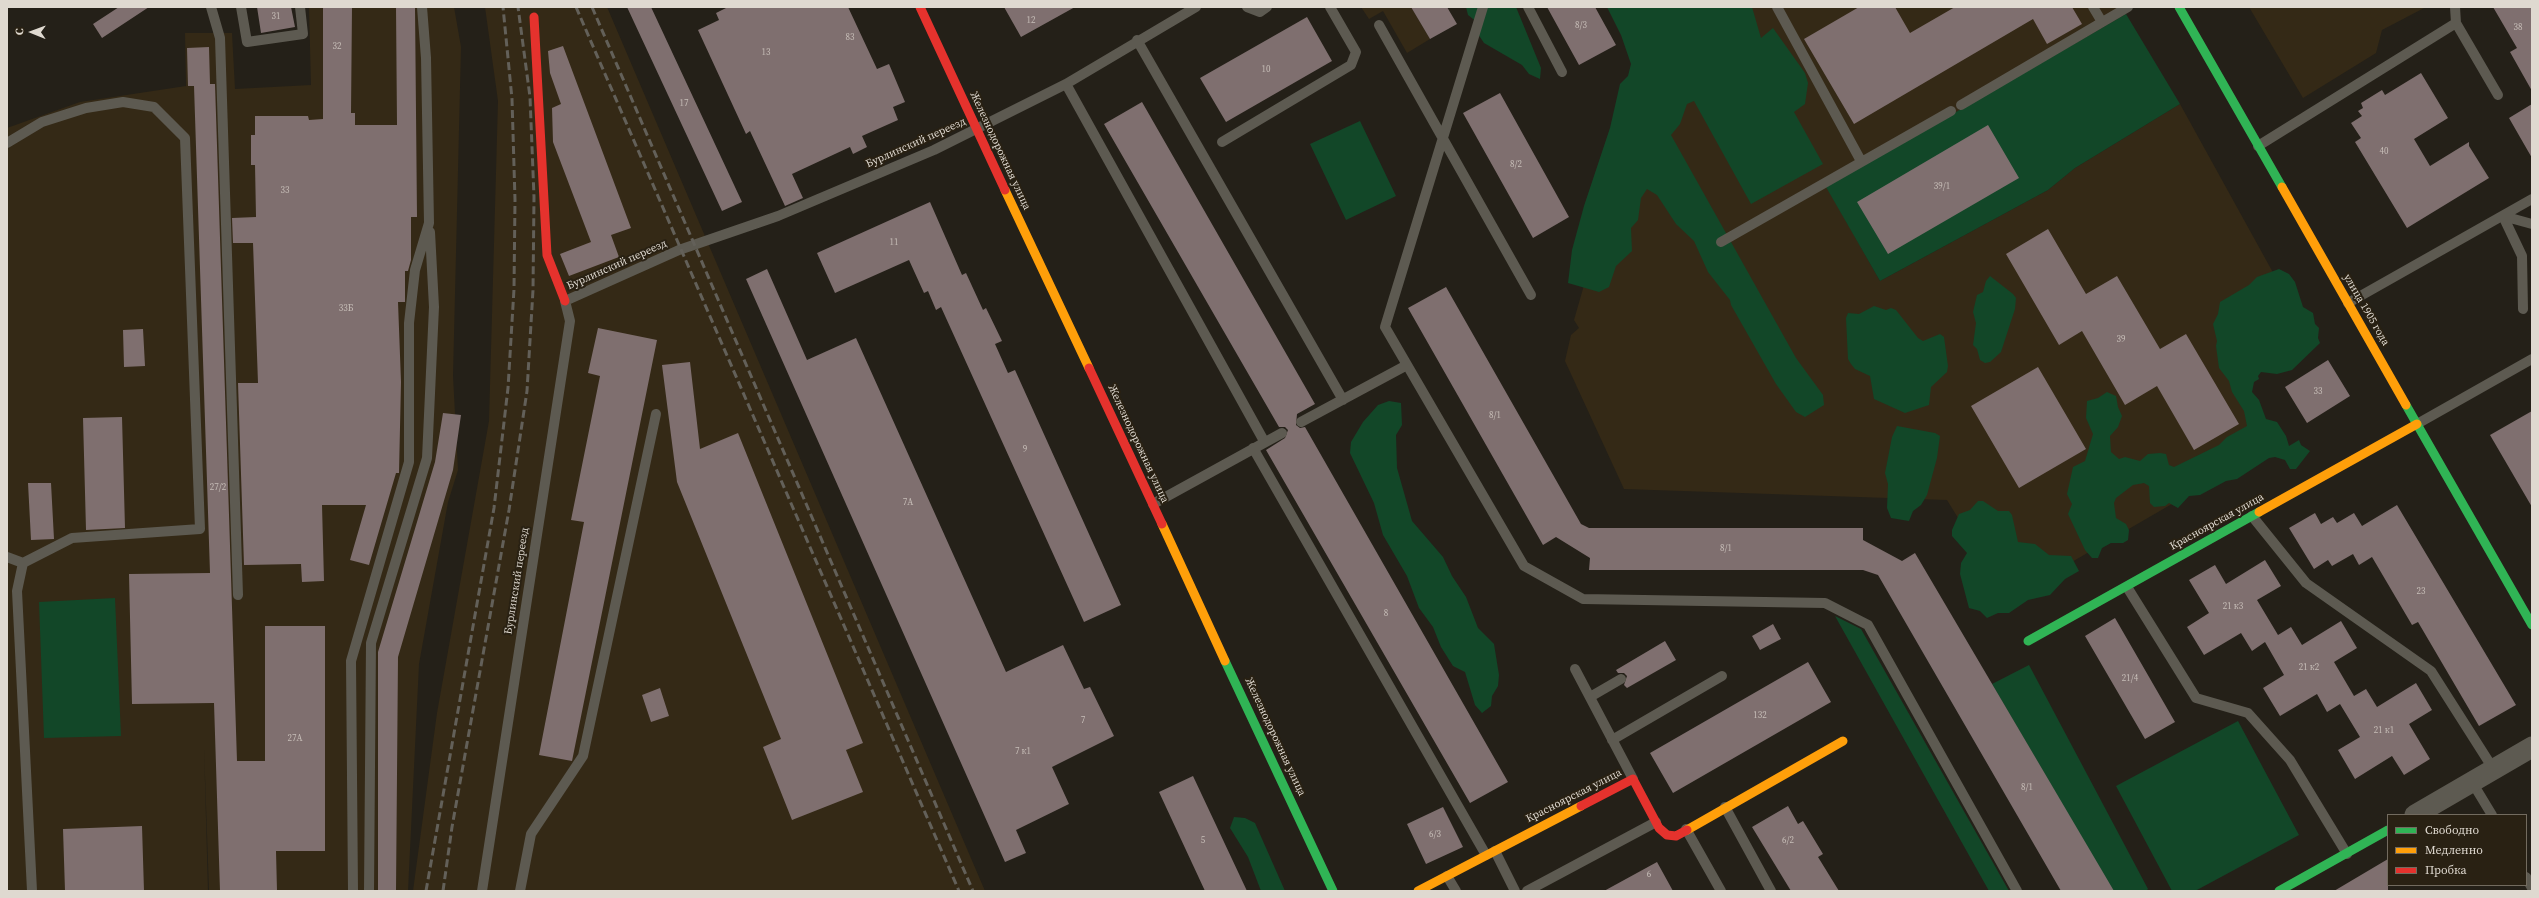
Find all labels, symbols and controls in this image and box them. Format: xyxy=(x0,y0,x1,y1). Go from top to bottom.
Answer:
north arrow xyxy=(12,12,52,52)
house number: 31 xyxy=(272,12,280,22)
house number: 12 xyxy=(1027,16,1035,26)
house number: 8/3 xyxy=(1575,21,1587,31)
house number: 38 xyxy=(2514,23,2522,33)
text: С xyxy=(12,28,27,35)
house number: 83 xyxy=(846,33,854,43)
house number: 32 xyxy=(333,42,341,52)
house number: 13 xyxy=(762,48,770,58)
house number: 10 xyxy=(1262,65,1270,75)
street label: Железнодорожная улица xyxy=(967,90,1033,212)
house number: 17 xyxy=(680,99,688,109)
street label: Бурлинский переезд xyxy=(864,115,968,171)
house number: 40 xyxy=(2380,147,2388,157)
house number: 8/2 xyxy=(1510,160,1522,170)
house number: 39/1 xyxy=(1934,182,1950,192)
house number: 33 xyxy=(281,186,289,196)
street label: Бурлинский переезд xyxy=(565,237,669,293)
house number: 11 xyxy=(890,238,898,248)
street label: улица 1905 года xyxy=(2340,272,2392,348)
house number: 33Б xyxy=(339,304,353,314)
house number: 39 xyxy=(2117,335,2125,345)
street label: Железнодорожная улица xyxy=(1105,383,1171,505)
house number: 33 xyxy=(2314,387,2322,397)
house number: 8/1 xyxy=(1489,411,1501,421)
house number: 9 xyxy=(1023,445,1027,455)
house number: 27/2 xyxy=(210,483,226,493)
street label: Красноярская улица xyxy=(2168,491,2266,553)
house number: 7А xyxy=(903,498,913,508)
street label: Бурлинский переезд xyxy=(502,527,532,635)
house number: 8/1 xyxy=(1720,544,1732,554)
house number: 23 xyxy=(2417,587,2425,597)
house number: 21 к3 xyxy=(2223,602,2243,612)
house number: 8 xyxy=(1384,609,1388,619)
house number: 21 к2 xyxy=(2299,663,2319,673)
house number: 21/4 xyxy=(2122,674,2138,684)
street label: Железнодорожная улица xyxy=(1242,676,1308,798)
house number: 132 xyxy=(1753,711,1767,721)
house number: 7 xyxy=(1081,716,1085,726)
house number: 21 к1 xyxy=(2374,726,2394,736)
house number: 27А xyxy=(288,734,302,744)
house number: 7 к1 xyxy=(1015,747,1031,757)
street label: Красноярская улица xyxy=(1524,766,1624,826)
house number: 8/1 xyxy=(2021,783,2033,793)
legend xyxy=(2387,814,2527,886)
text: Свободно xyxy=(2425,822,2479,838)
house number: 6/3 xyxy=(1429,830,1441,840)
house number: 5 xyxy=(1201,836,1205,846)
house number: 6/2 xyxy=(1782,836,1794,846)
text: Медленно xyxy=(2425,842,2483,858)
text: Пробка xyxy=(2425,862,2467,878)
house number: 6 xyxy=(1647,870,1651,880)

